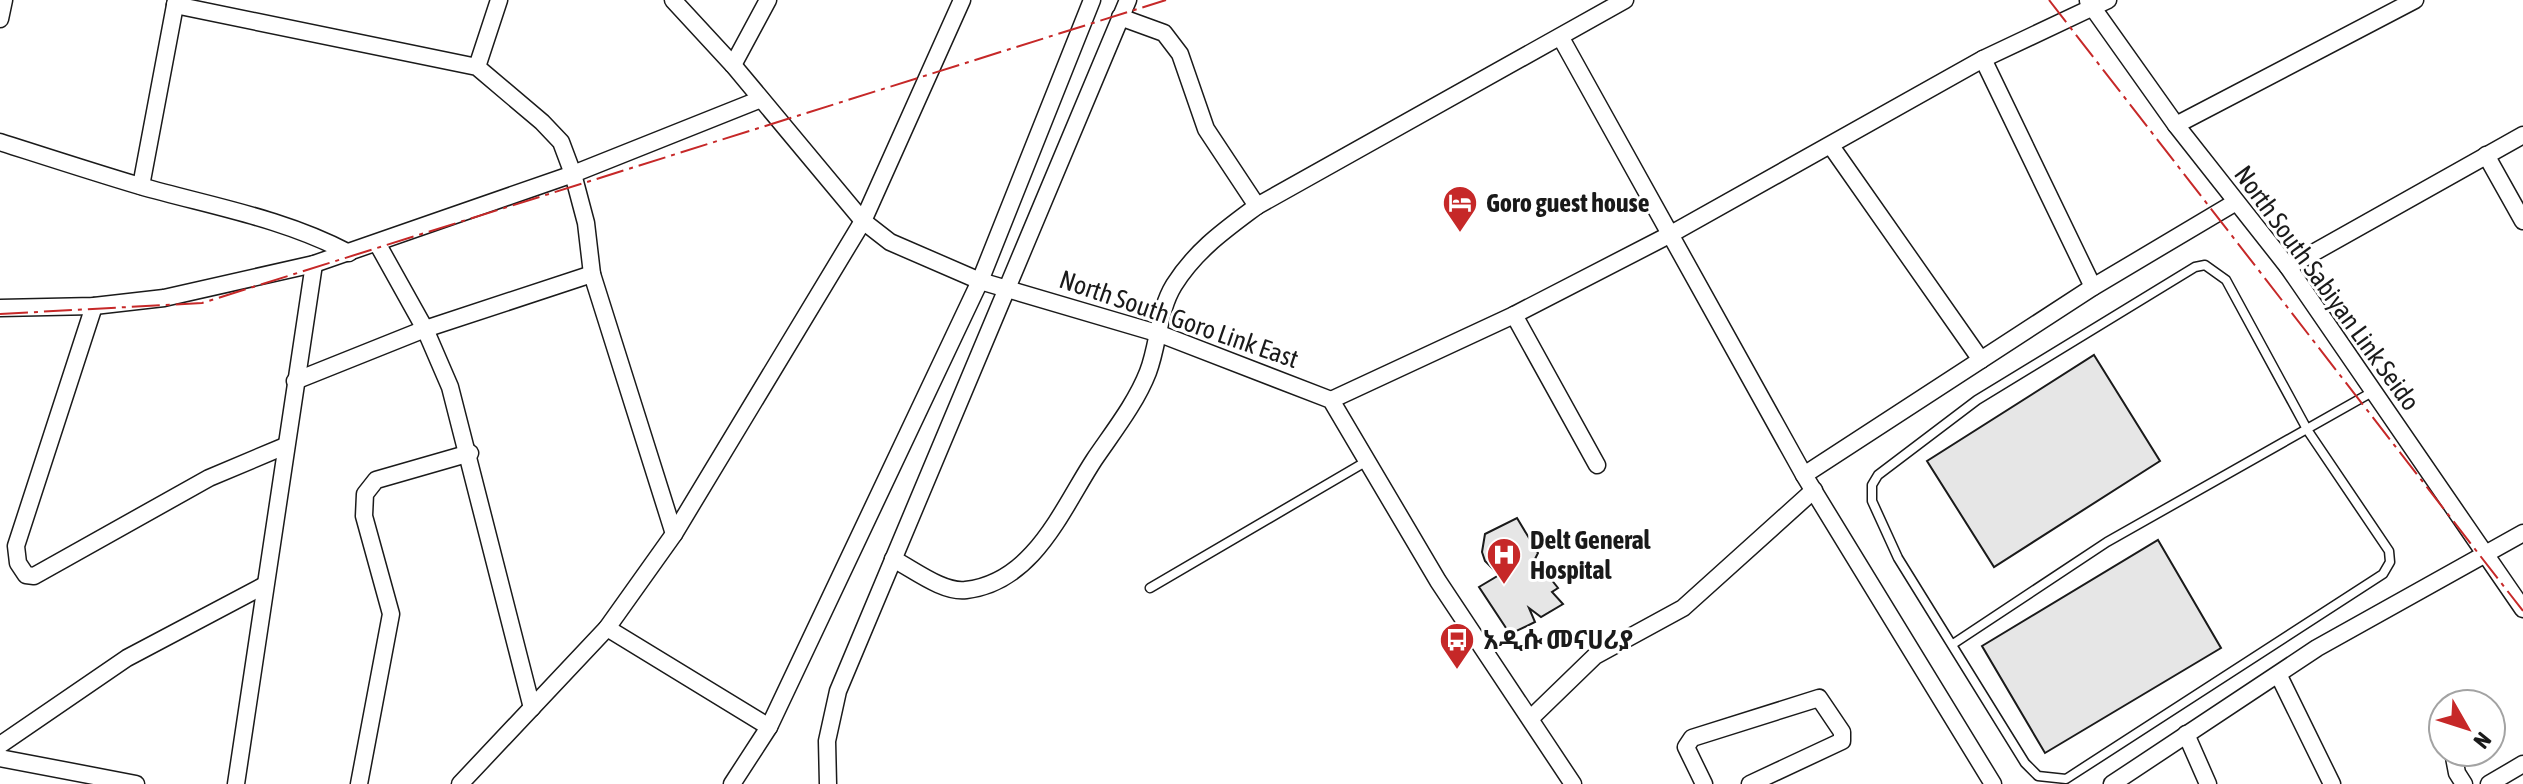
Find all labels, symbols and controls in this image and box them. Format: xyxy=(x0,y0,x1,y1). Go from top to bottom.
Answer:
street label: North South Sabiyan Link Seido xyxy=(2228,160,2426,416)
hotel icon: Goro guest house xyxy=(1441,184,1479,234)
place label: Goro guest house xyxy=(1486,188,1650,218)
street label: North South Goro Link East xyxy=(1055,264,1303,374)
place label: Delt General Hospital xyxy=(1530,525,1652,585)
hospital icon: Delt General Hospital xyxy=(1485,536,1523,586)
bus stop icon: አዲሱ መናሀሪያ xyxy=(1438,621,1476,671)
place label: አዲሱ መናሀሪያ xyxy=(1483,625,1633,655)
north arrow xyxy=(2427,688,2507,768)
text: N xyxy=(2468,727,2497,754)

